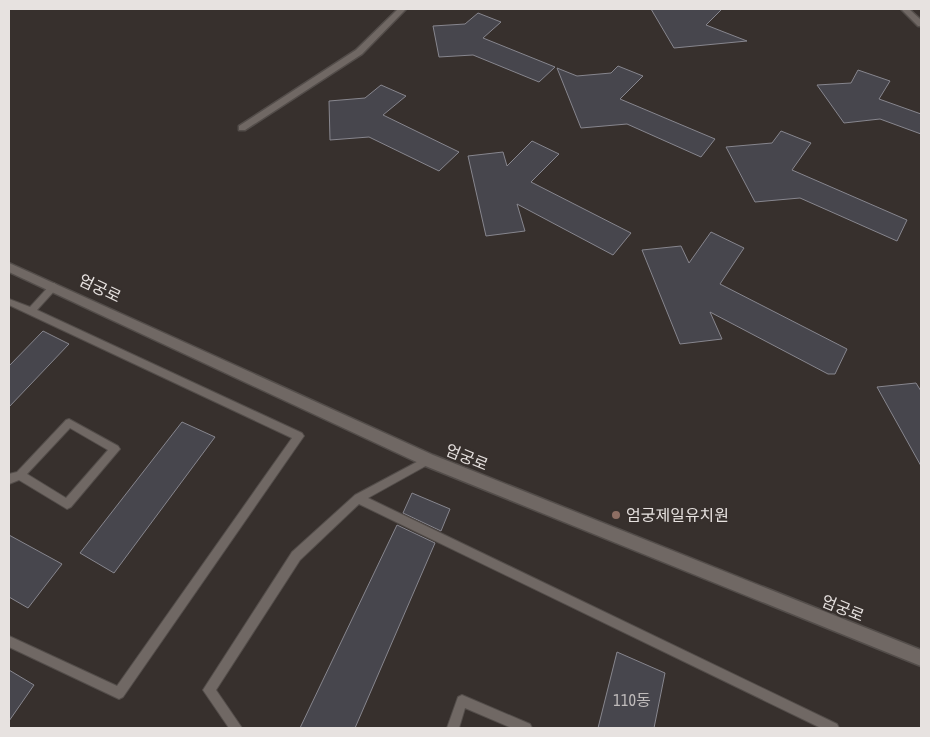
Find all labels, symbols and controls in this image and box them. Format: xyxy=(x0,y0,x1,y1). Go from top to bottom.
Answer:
street label: 엄궁로 xyxy=(76,271,124,306)
street label: 엄궁로 xyxy=(443,440,491,474)
place label: 엄궁제일유치원 xyxy=(626,506,729,524)
marker: 엄궁제일유치원 xyxy=(610,509,622,521)
street label: 엄궁로 xyxy=(819,591,867,625)
house number: 110동 xyxy=(613,691,651,709)

